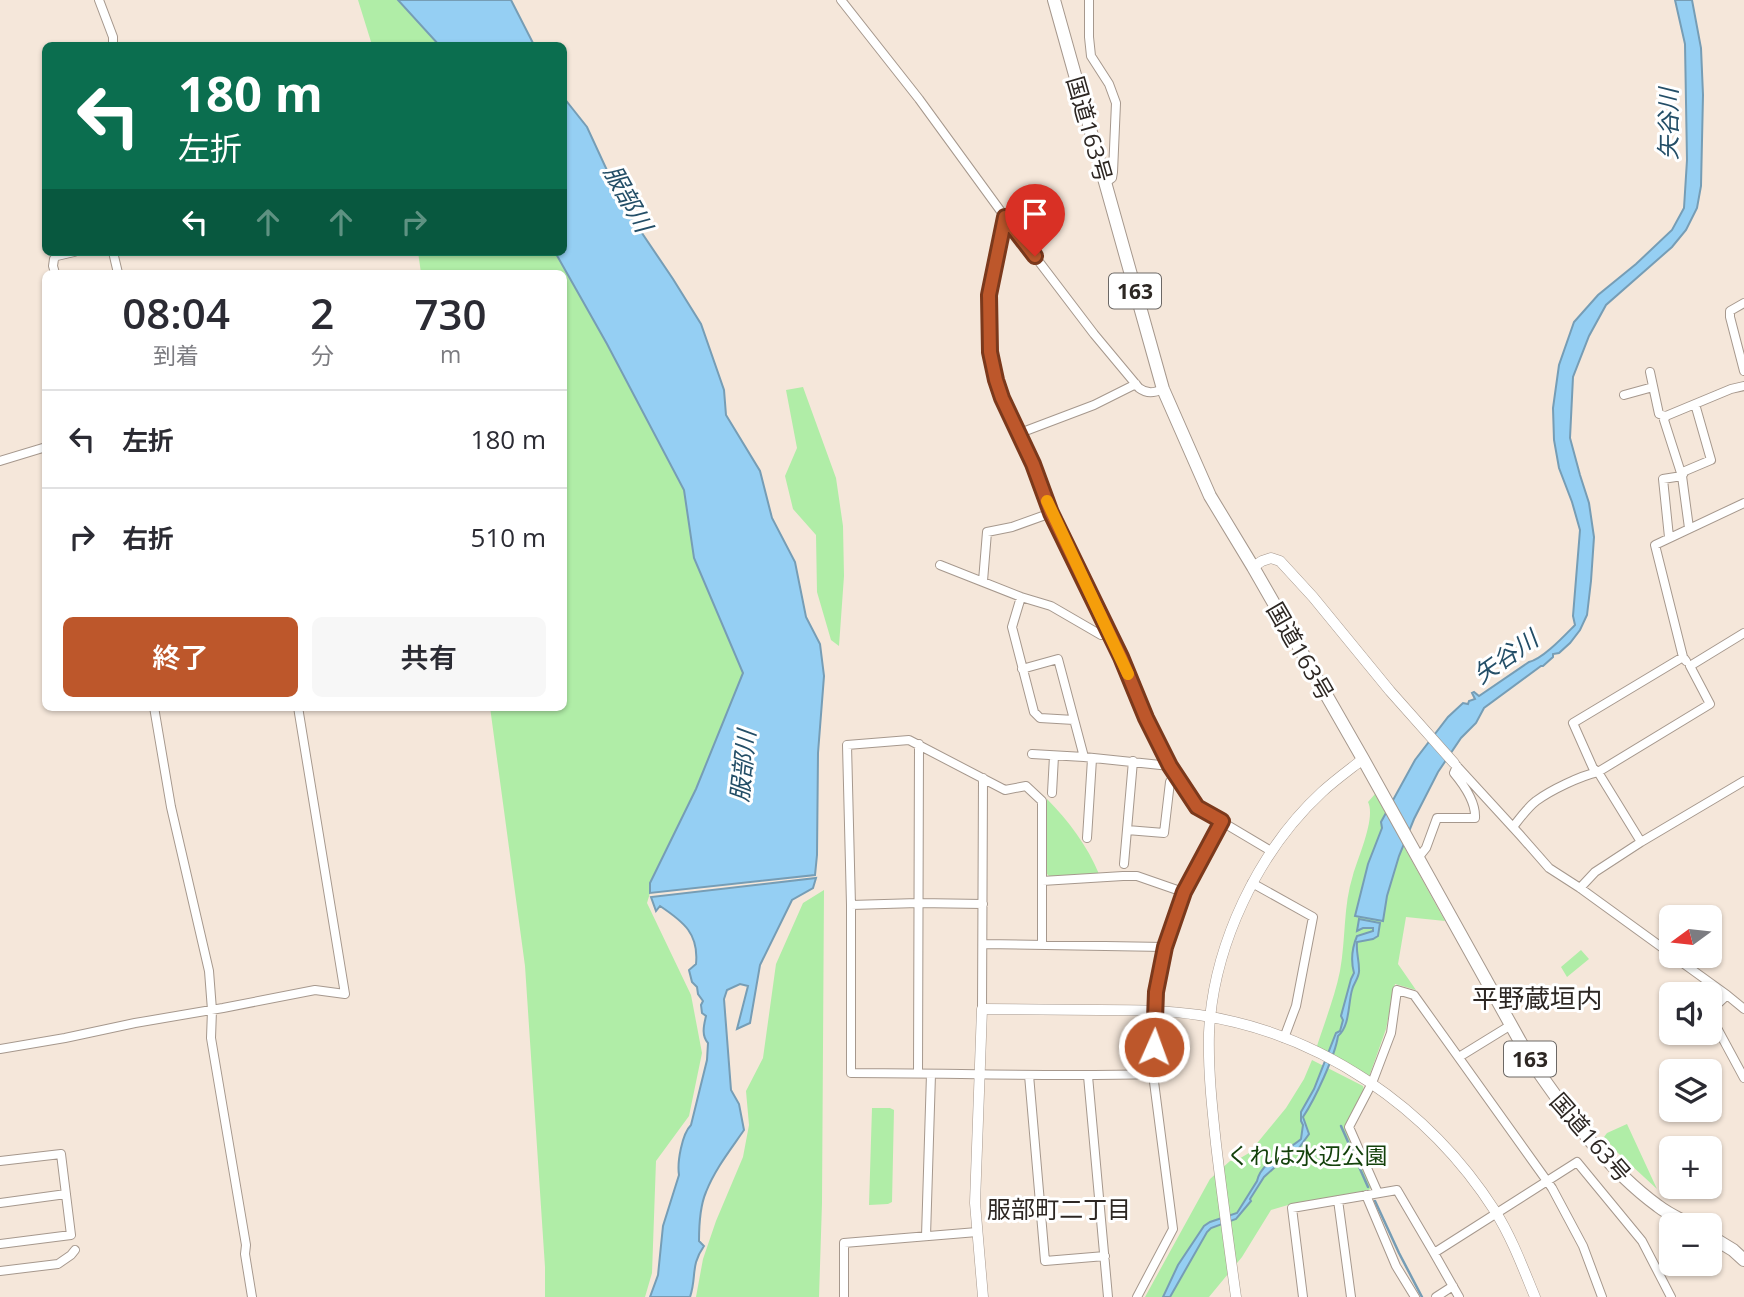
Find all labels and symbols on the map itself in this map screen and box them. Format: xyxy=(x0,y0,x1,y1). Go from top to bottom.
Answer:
street label: 国道163号 xyxy=(1060,72,1120,186)
water label: 矢谷川 xyxy=(1651,85,1684,160)
water label: 服部川 xyxy=(597,159,662,240)
pin xyxy=(1005,184,1065,256)
road number: 163 xyxy=(1109,274,1161,308)
street label: 国道163号 xyxy=(1260,596,1342,706)
water label: 矢谷川 xyxy=(1466,620,1546,690)
water label: 服部川 xyxy=(722,725,762,804)
north arrow xyxy=(1659,905,1722,968)
district label: 平野蔵垣内 xyxy=(1472,980,1602,1016)
position arrow xyxy=(1117,1010,1191,1084)
road number: 163 xyxy=(1504,1042,1556,1076)
street label: 国道163号 xyxy=(1543,1086,1639,1188)
park label: くれは水辺公園 xyxy=(1227,1139,1388,1171)
district label: 服部町二丁目 xyxy=(987,1192,1131,1225)

